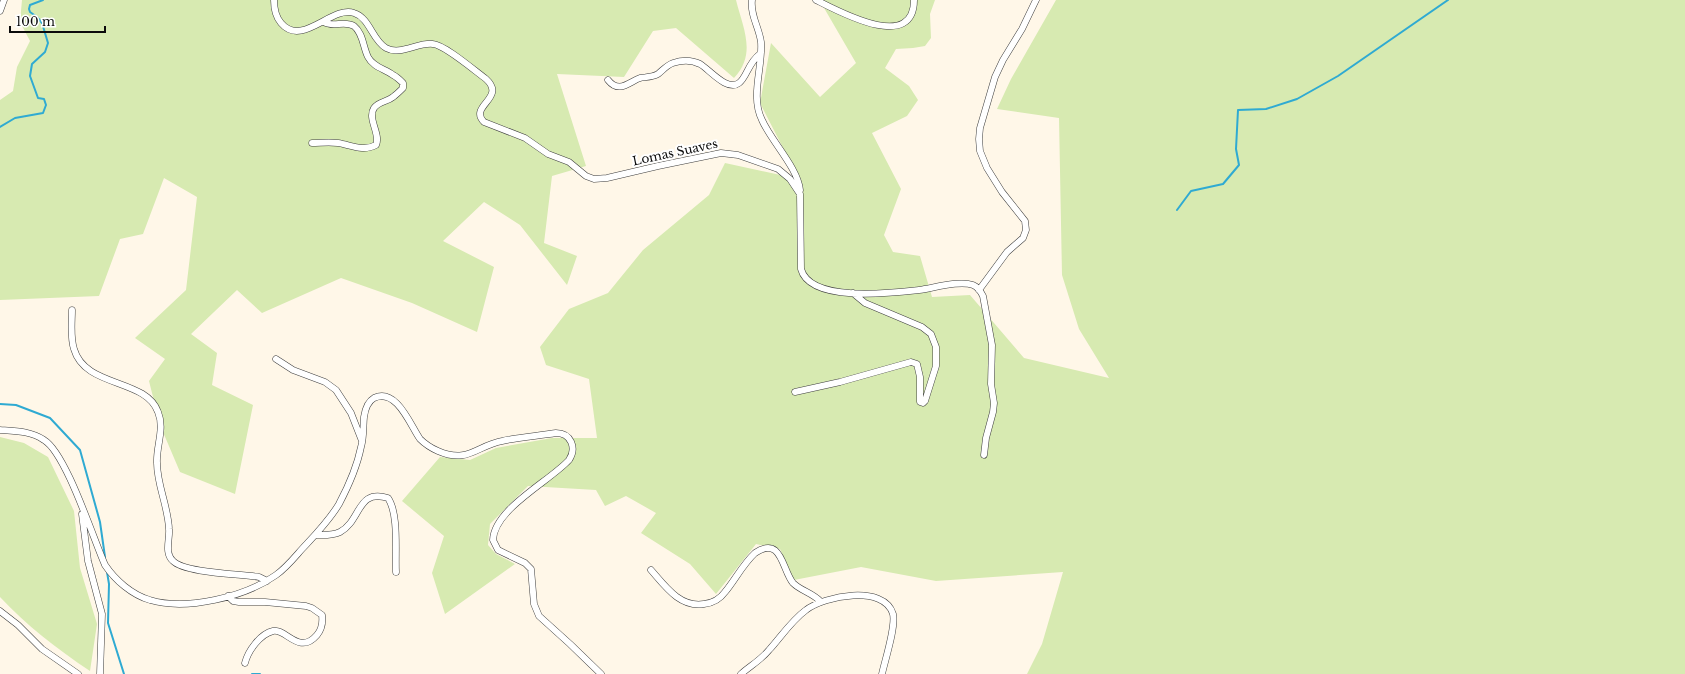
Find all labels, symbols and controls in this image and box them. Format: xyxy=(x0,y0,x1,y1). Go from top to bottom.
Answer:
scale bar xyxy=(10,8,105,34)
text: 100 m xyxy=(16,14,55,29)
street label: Lomas Suaves xyxy=(631,136,719,168)

